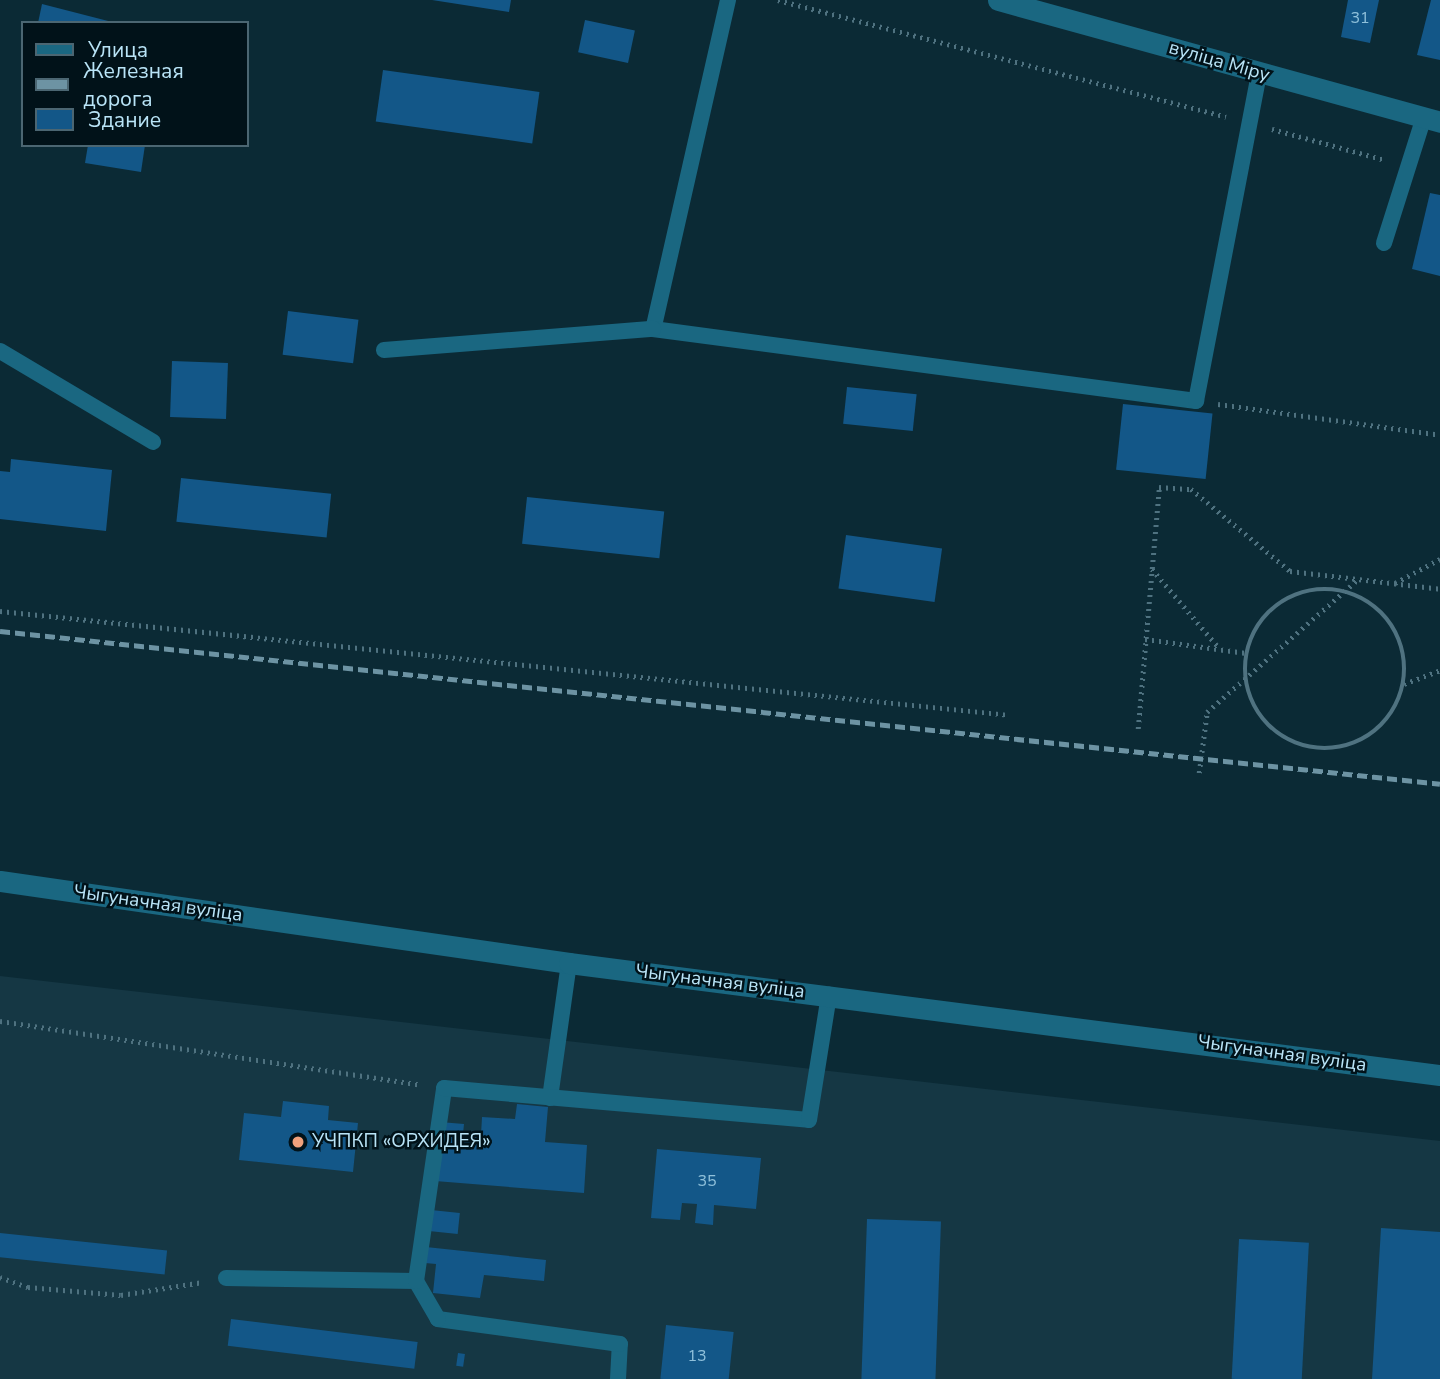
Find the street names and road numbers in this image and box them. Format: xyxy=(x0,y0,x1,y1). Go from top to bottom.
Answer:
street label: вуліца Міру xyxy=(1166,37,1272,87)
street label: Чыгуначная вуліца xyxy=(72,881,244,927)
street label: Чыгуначная вуліца xyxy=(634,960,806,1004)
street label: Чыгуначная вуліца xyxy=(1196,1031,1368,1077)

